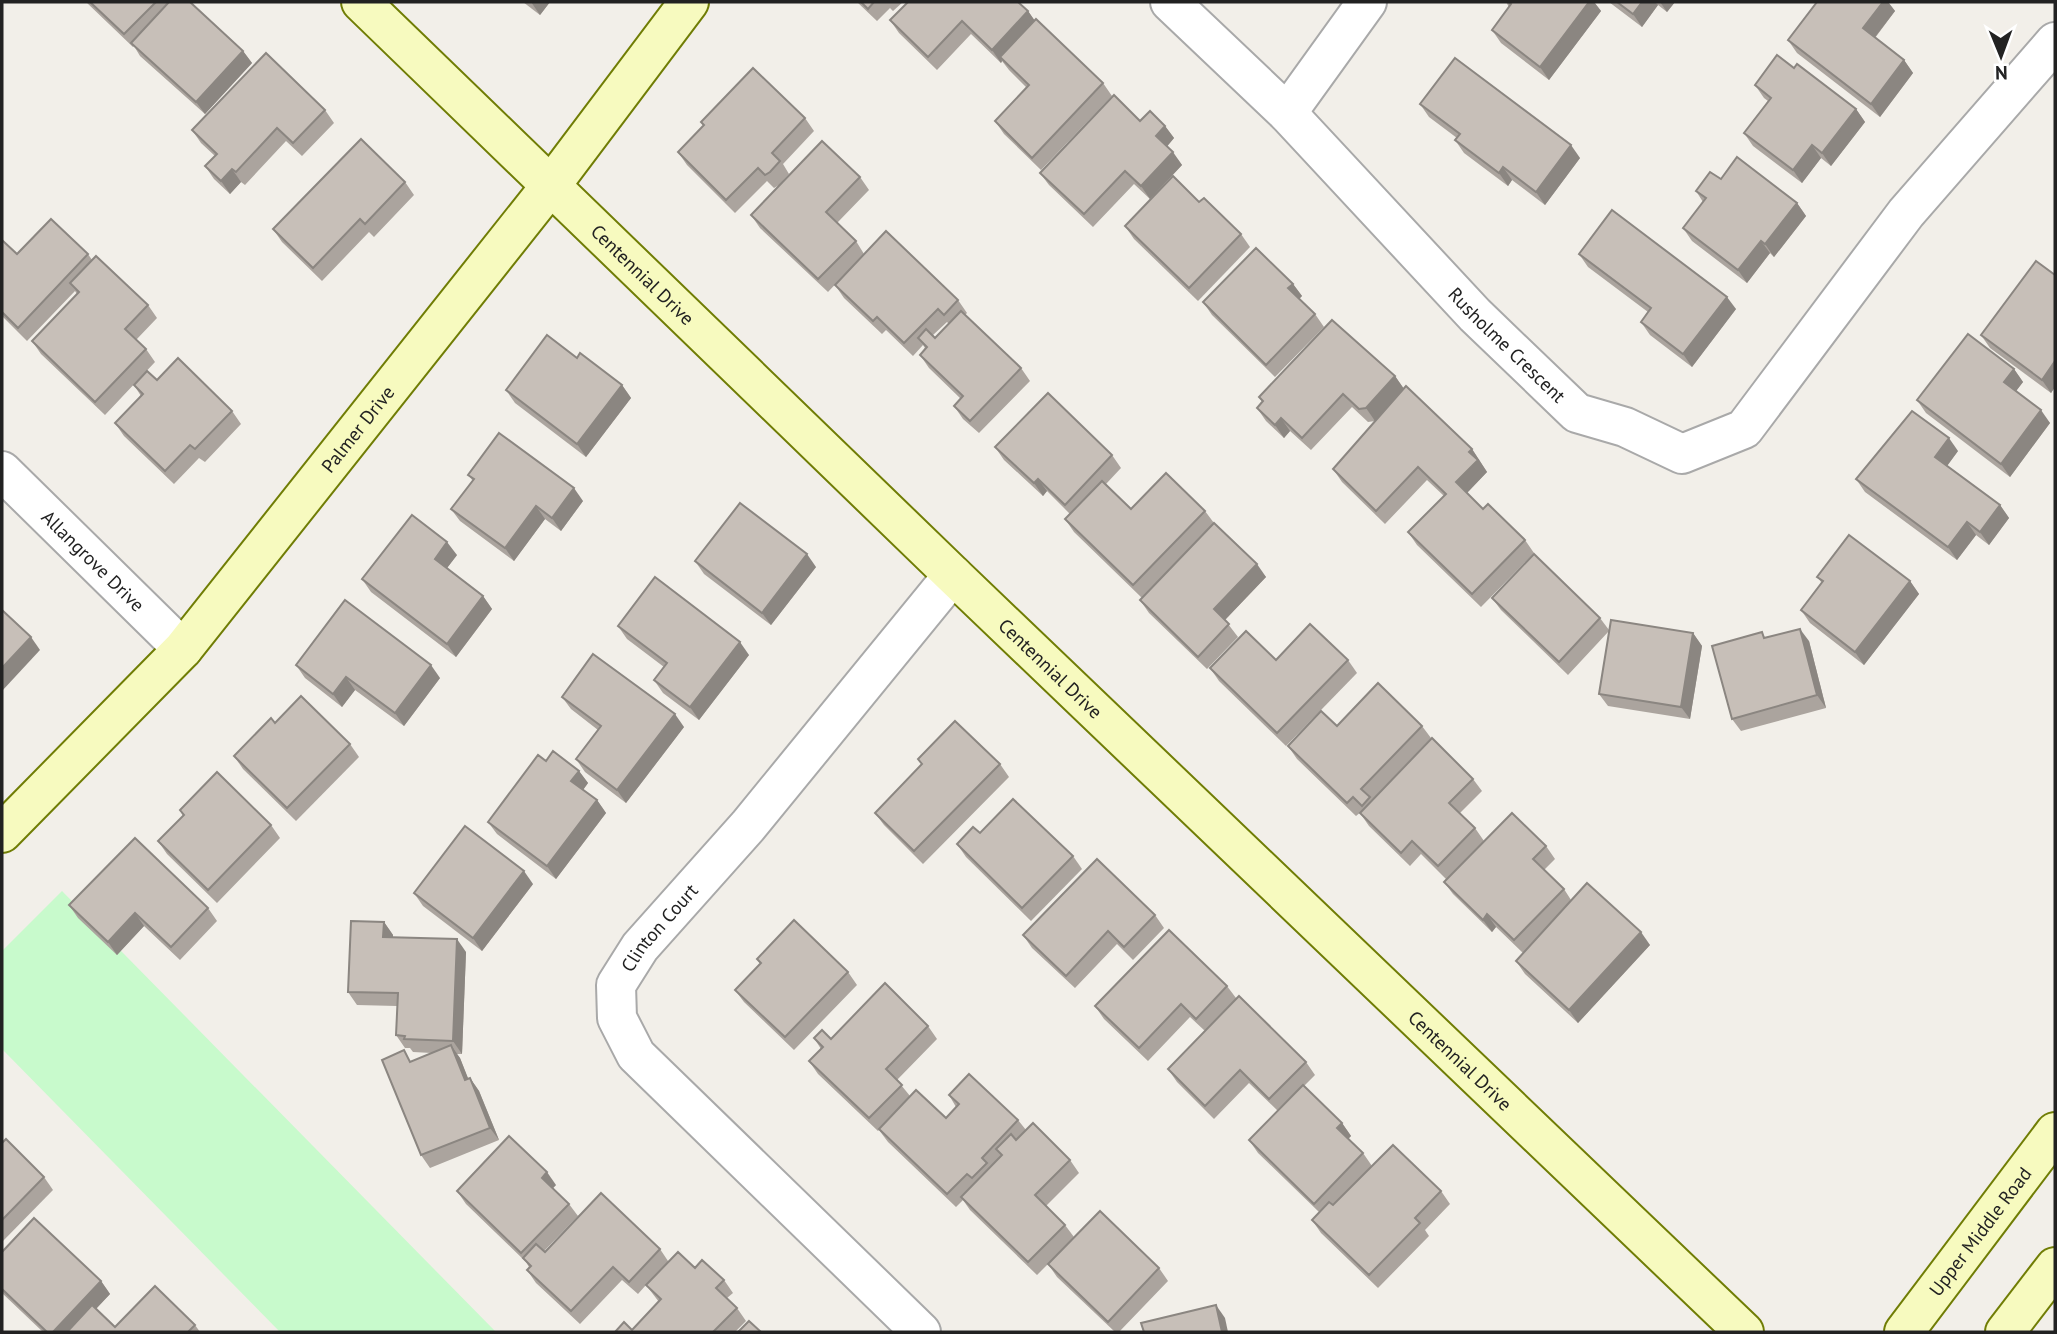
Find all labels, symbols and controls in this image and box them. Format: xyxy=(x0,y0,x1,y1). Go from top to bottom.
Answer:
north arrow xyxy=(1966,21,2036,91)
text: N xyxy=(1995,61,2008,85)
street label: Centennial Drive xyxy=(586,219,699,330)
street label: Rusholme Crescent xyxy=(1443,282,1571,408)
street label: Palmer Drive xyxy=(316,381,399,477)
street label: Allangrove Drive xyxy=(37,505,150,617)
street label: Centennial Drive xyxy=(994,613,1108,724)
street label: Clinton Court xyxy=(615,878,703,976)
street label: Centennial Drive xyxy=(1403,1005,1517,1116)
street label: Upper Middle Road xyxy=(1924,1162,2036,1301)

